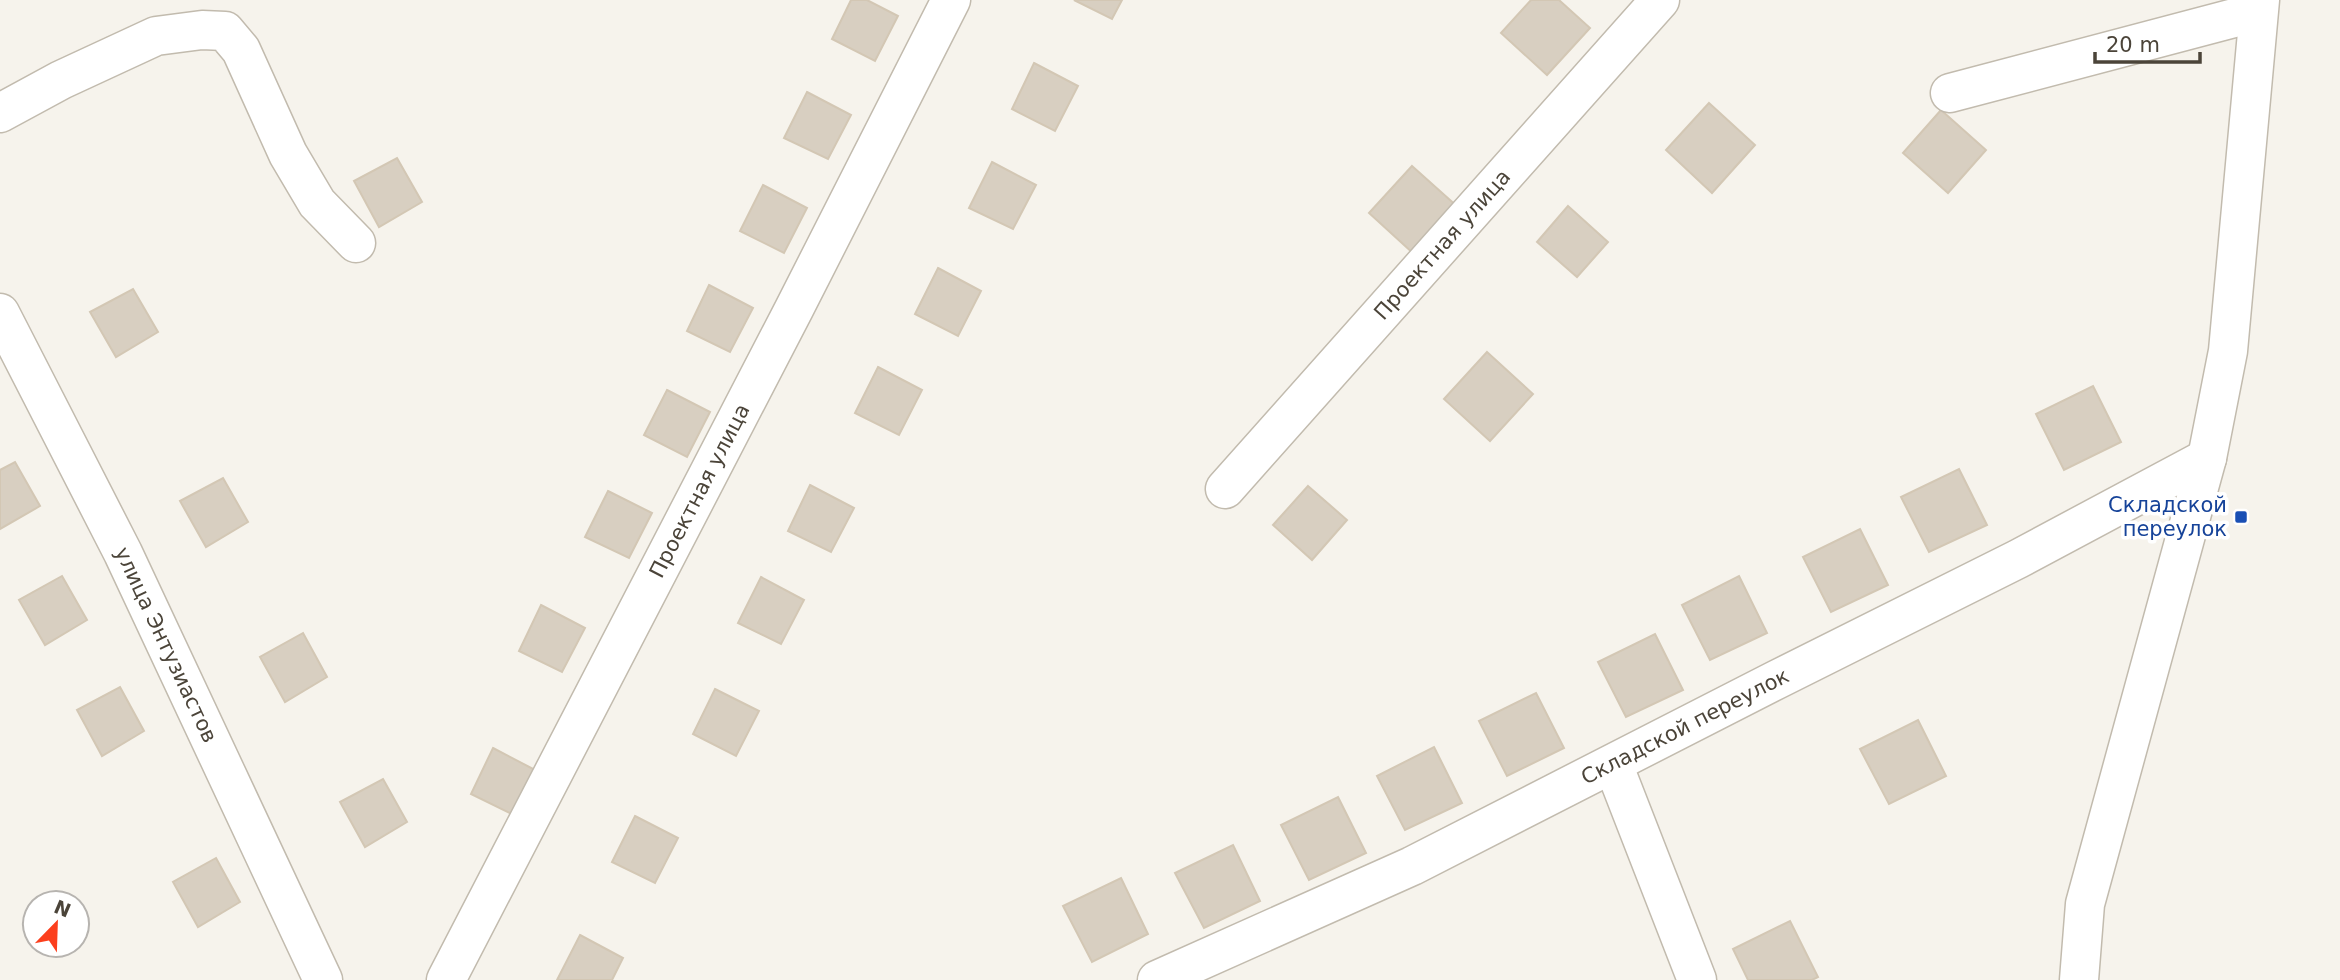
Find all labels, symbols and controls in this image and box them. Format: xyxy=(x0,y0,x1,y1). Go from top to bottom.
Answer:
scale bar xyxy=(2095,21,2200,65)
text: 20 m xyxy=(2106,33,2160,57)
street label: Проектная улица xyxy=(1369,165,1515,325)
street label: Проектная улица xyxy=(645,400,755,582)
place label: Складской переулок xyxy=(2108,493,2227,541)
marker: Складской переулок xyxy=(2233,509,2249,525)
street label: улица Энтузиастов xyxy=(110,543,222,746)
street label: Складской переулок xyxy=(1577,663,1793,789)
north arrow xyxy=(21,889,91,959)
text: N xyxy=(51,895,74,922)

